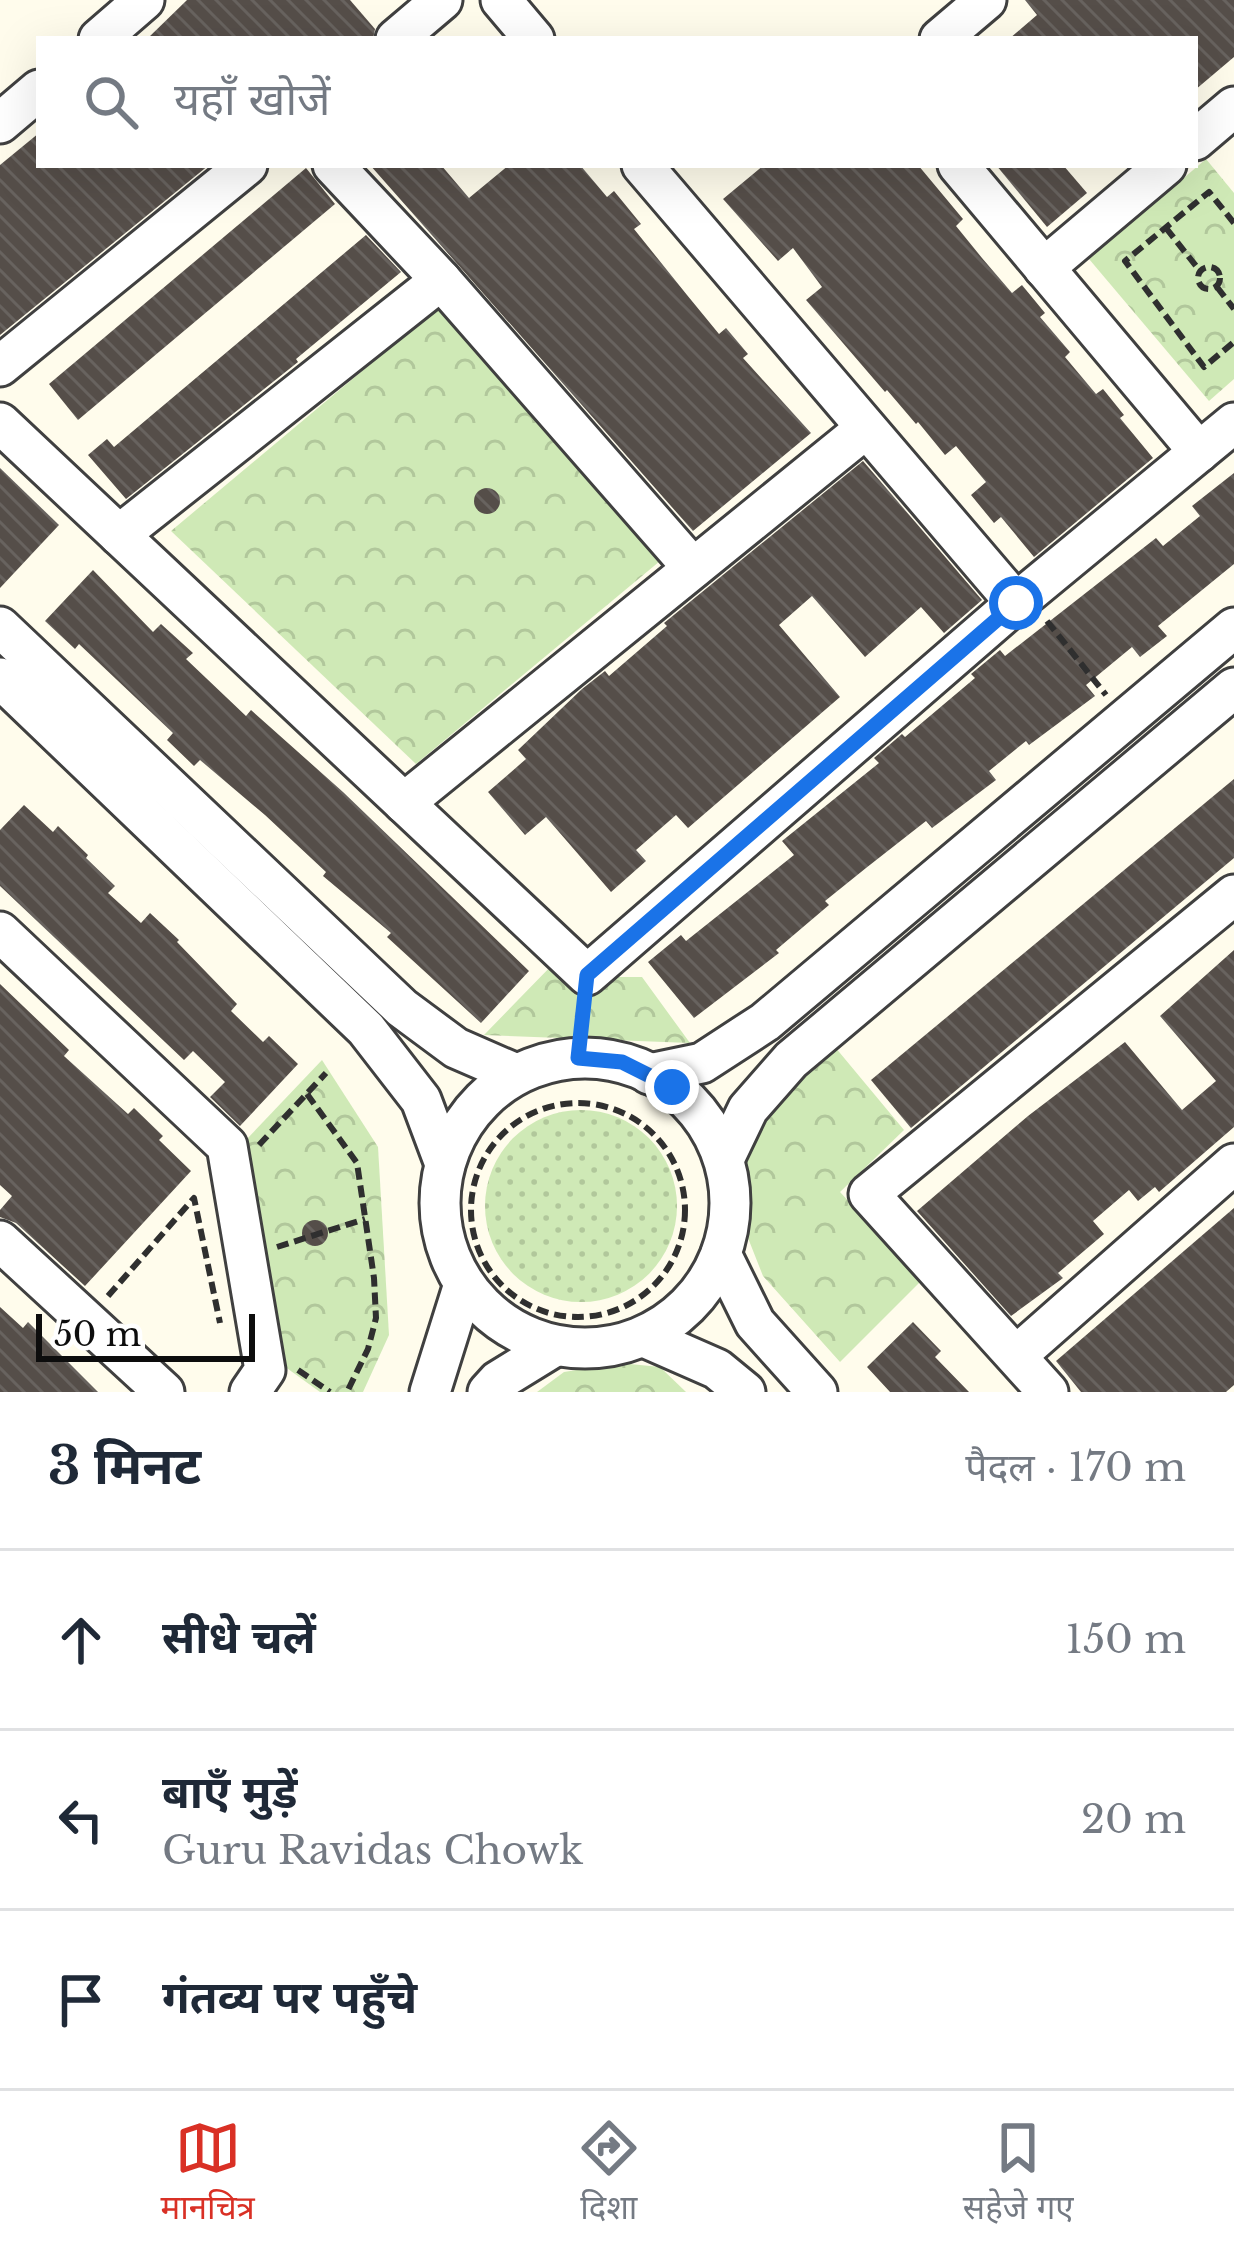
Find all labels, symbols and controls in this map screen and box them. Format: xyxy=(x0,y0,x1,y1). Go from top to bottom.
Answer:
search box xyxy=(36,36,1198,168)
icon: search xyxy=(78,69,144,135)
text: यहाँ खोजें xyxy=(174,71,330,127)
route start xyxy=(989,576,1043,630)
route end xyxy=(645,1060,699,1114)
scale bar xyxy=(36,1308,255,1361)
text: 50 m xyxy=(54,1314,141,1355)
text: 3 मिनट xyxy=(48,1435,201,1498)
text: पैदल · 170 m xyxy=(965,1443,1186,1492)
icon: ahead xyxy=(48,1607,114,1673)
text: सीधे चलें xyxy=(162,1609,316,1665)
text: 150 m xyxy=(1066,1615,1186,1664)
text: बाएँ मुड़ें xyxy=(162,1764,297,1820)
icon: left xyxy=(48,1787,114,1853)
text: 20 m xyxy=(1081,1795,1186,1844)
text: Guru Ravidas Chowk xyxy=(162,1826,583,1875)
icon: arrive xyxy=(48,1967,114,2033)
text: गंतव्य पर पहुँचे xyxy=(162,1969,417,2025)
tab: मानचित्र xyxy=(161,2115,255,2232)
tab: दिशा xyxy=(576,2115,642,2232)
tab: सहेजे गए xyxy=(963,2115,1073,2232)

